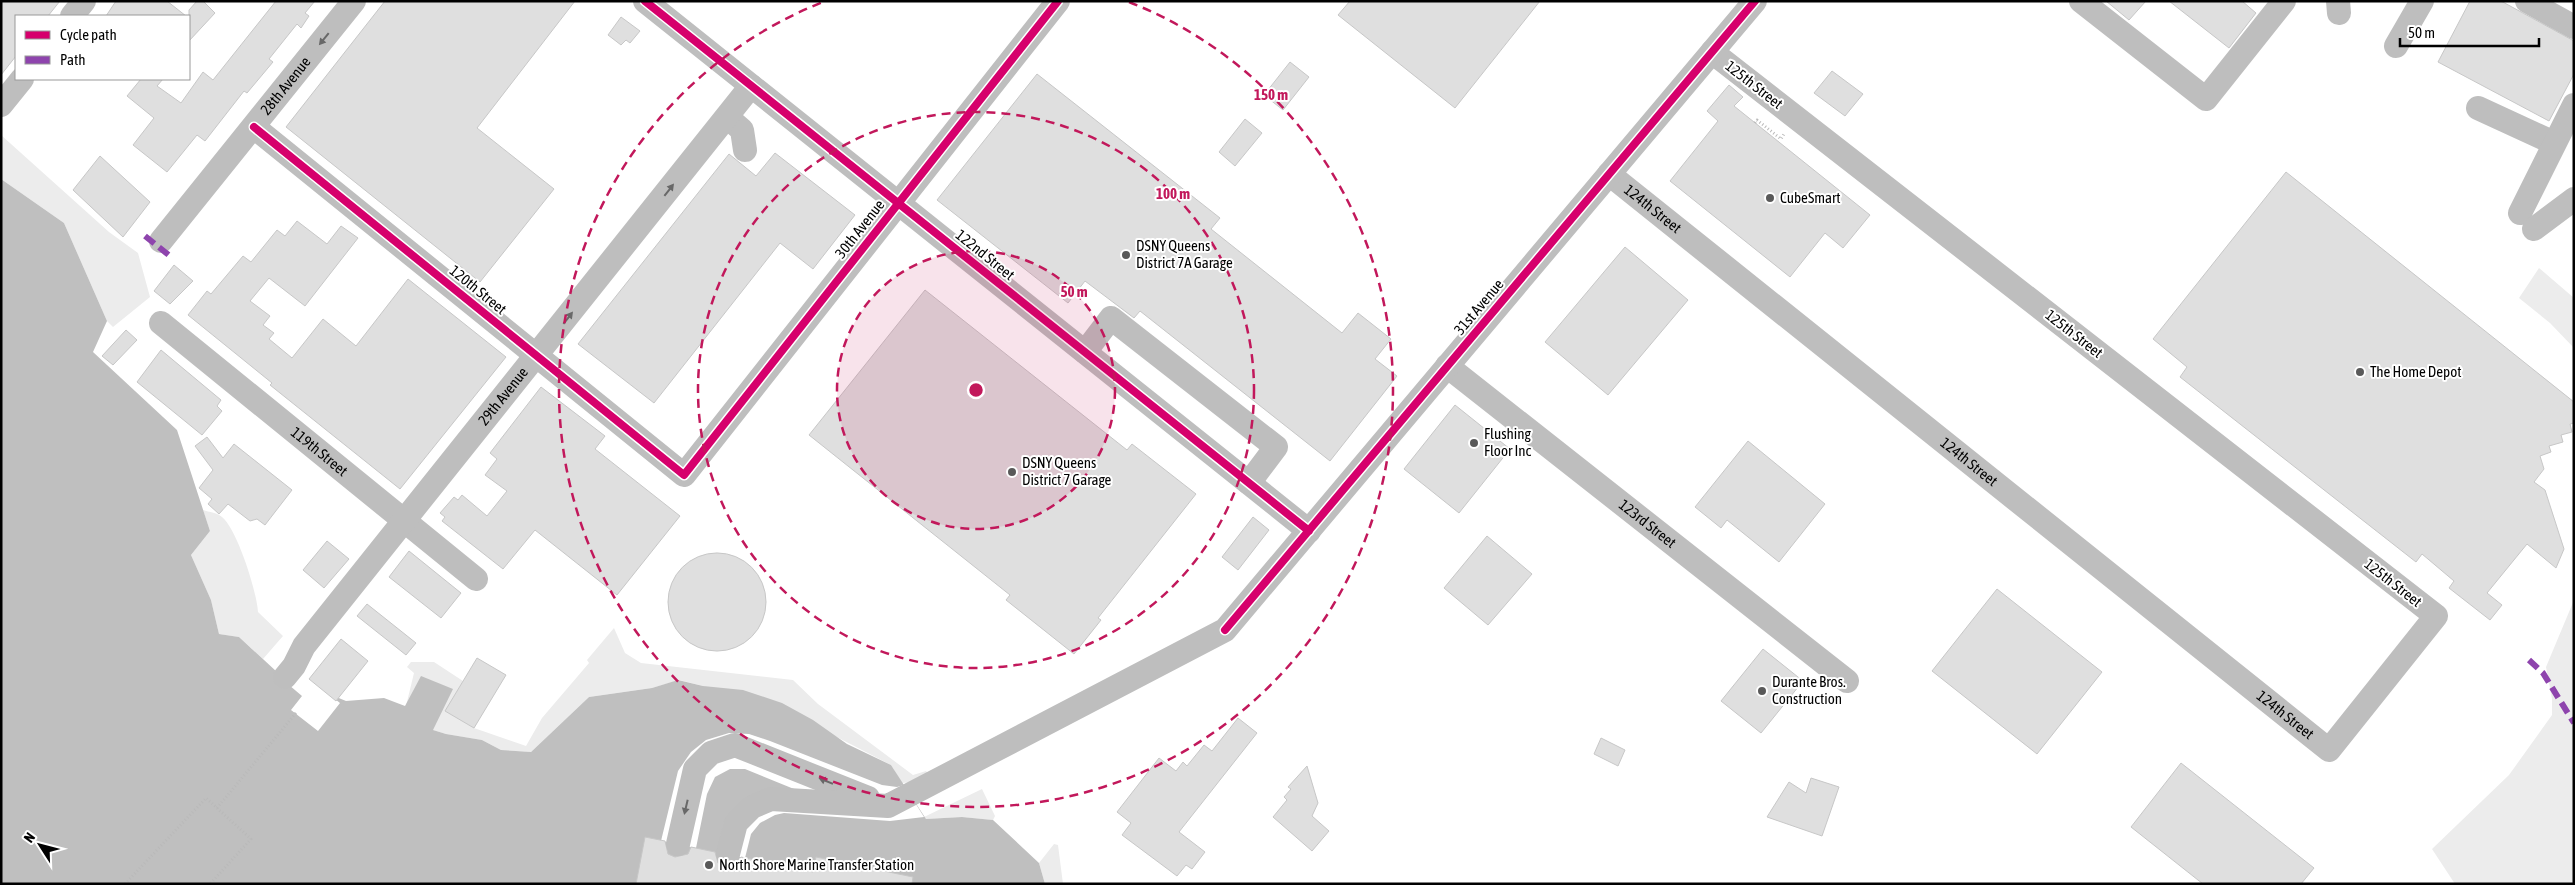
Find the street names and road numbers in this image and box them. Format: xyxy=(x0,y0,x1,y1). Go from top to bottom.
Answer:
street label: 28th Avenue xyxy=(257,53,314,118)
street label: 125th Street xyxy=(1722,57,1786,112)
street label: 124th Street xyxy=(1621,181,1685,236)
street label: 30th Avenue xyxy=(832,196,888,261)
street label: 122nd Street xyxy=(953,226,1018,283)
street label: 120th Street xyxy=(447,262,510,318)
street label: 31st Avenue xyxy=(1450,275,1507,338)
street label: 125th Street xyxy=(2042,306,2106,361)
street label: 29th Avenue xyxy=(475,363,531,428)
street label: 119th Street xyxy=(288,423,351,479)
street label: 124th Street xyxy=(1938,434,2001,489)
street label: 123rd Street xyxy=(1616,496,1680,551)
street label: 125th Street xyxy=(2361,555,2425,610)
street label: 124th Street xyxy=(2254,687,2317,742)

